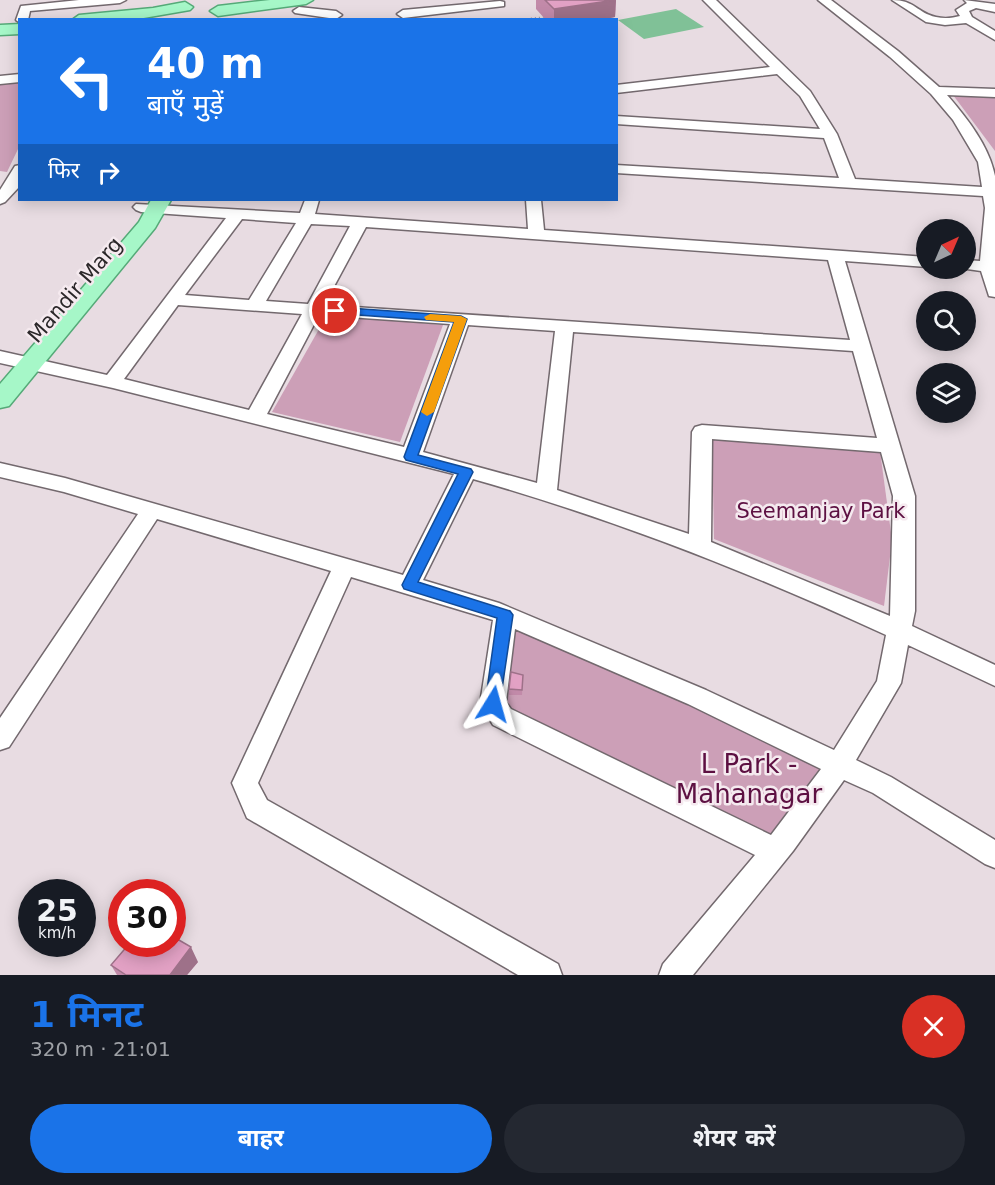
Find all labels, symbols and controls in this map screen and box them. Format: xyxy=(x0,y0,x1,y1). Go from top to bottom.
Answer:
text: 40 m xyxy=(147,39,264,88)
icon: left xyxy=(48,42,126,120)
text: बाएँ मुड़ें xyxy=(147,89,224,120)
icon: right xyxy=(92,156,125,189)
text: फिर xyxy=(48,158,80,183)
north arrow xyxy=(916,219,976,279)
map controls xyxy=(916,219,976,423)
street label: Mandir Marg xyxy=(23,233,127,347)
pin xyxy=(309,285,360,336)
button: search xyxy=(916,291,976,351)
icon: arrive xyxy=(318,294,351,327)
button: layers xyxy=(916,363,976,423)
park label: Seemanjay Park xyxy=(737,499,906,523)
position arrow xyxy=(461,672,525,736)
park label: L Park - Mahanagar xyxy=(676,749,822,809)
speed limit sign: 30 xyxy=(108,879,186,957)
text: 25 xyxy=(36,893,78,928)
text: km/h xyxy=(38,924,76,942)
text: 1 मिनट xyxy=(30,994,143,1035)
button: close xyxy=(902,995,965,1058)
text: 320 m · 21:01 xyxy=(30,1037,171,1061)
button: बाहर xyxy=(30,1104,492,1173)
button: शेयर करें xyxy=(504,1104,965,1173)

